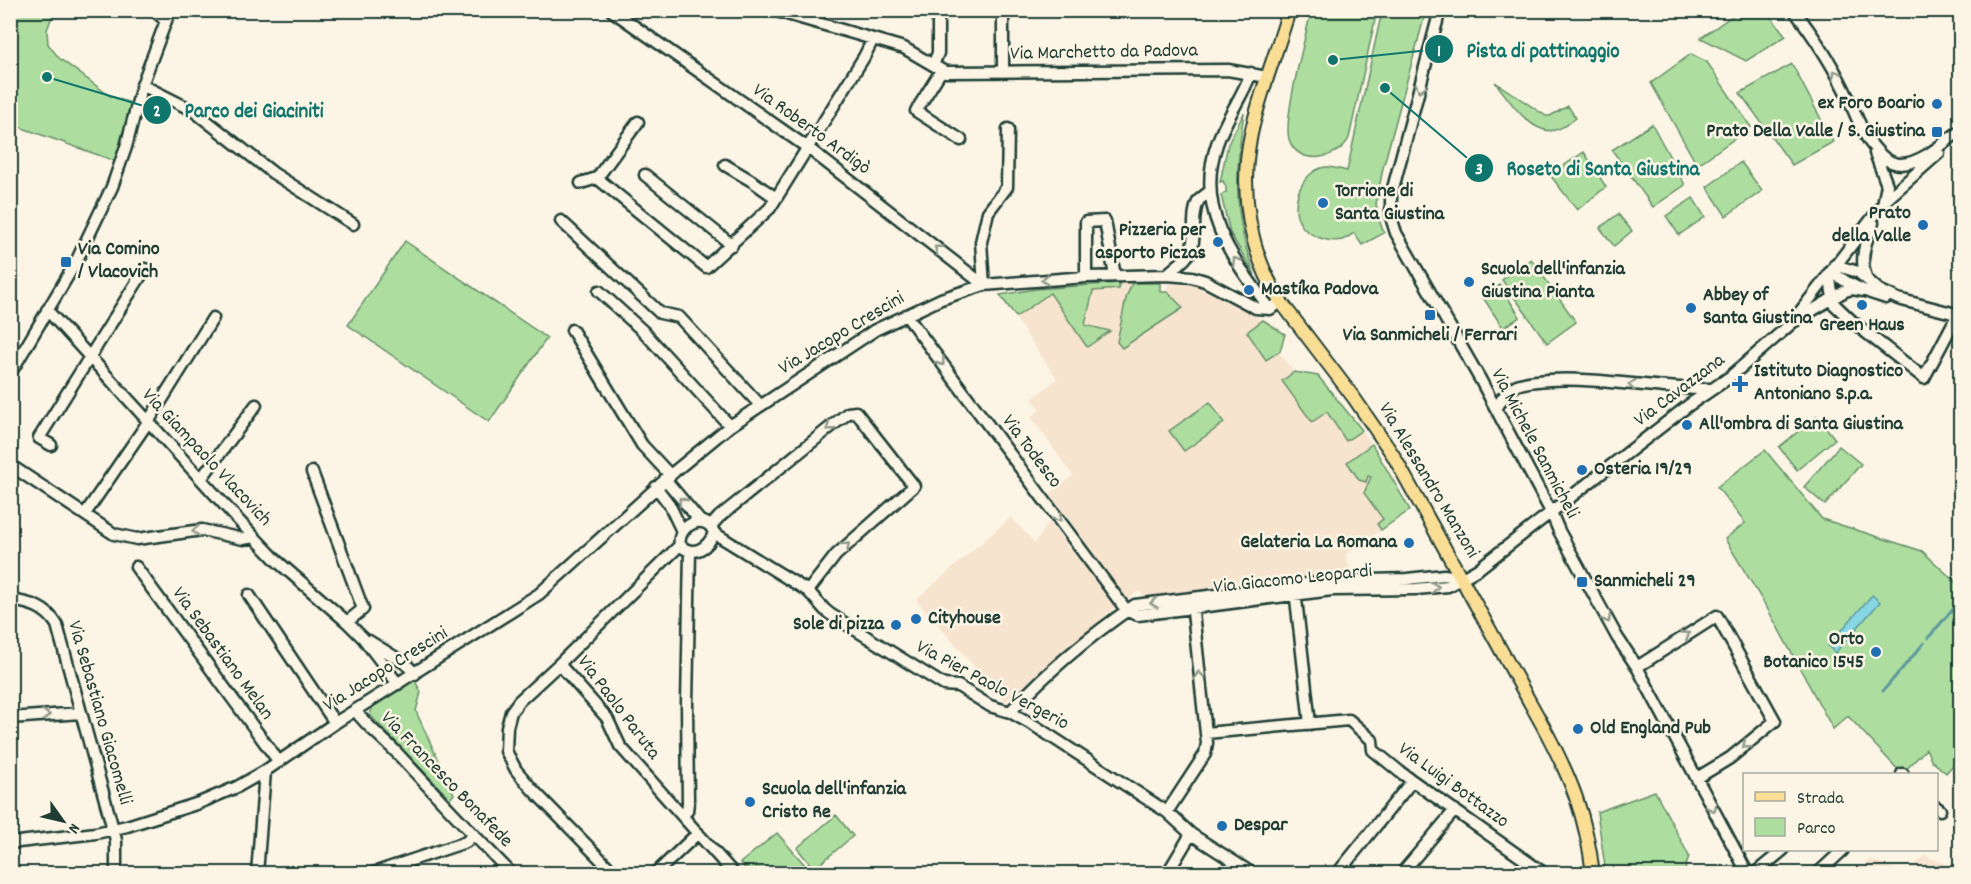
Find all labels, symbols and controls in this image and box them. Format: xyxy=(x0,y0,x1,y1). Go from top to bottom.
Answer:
callout: Pista di pattinaggio xyxy=(1424,30,1631,69)
street label: Via Marchetto da Padova xyxy=(1010,37,1199,69)
text: Pista di pattinaggio xyxy=(1466,38,1620,68)
text: 1 xyxy=(1437,40,1441,65)
one-way arrow xyxy=(1832,70,1843,80)
street label: Via Roberto Ardigò xyxy=(746,77,876,183)
one-way arrow xyxy=(1415,82,1428,92)
callout: Parco dei Giaciniti xyxy=(142,90,336,129)
place label: ex Foro Boario xyxy=(1818,90,1925,118)
marker: ex Foro Boario xyxy=(1930,97,1944,111)
text: Parco dei Giaciniti xyxy=(184,98,324,128)
text: 2 xyxy=(153,100,161,125)
place label: Prato Della Valle / S. Giustina xyxy=(1706,118,1926,146)
marker: Prato Della Valle / S. Giustina xyxy=(1930,125,1944,139)
callout: Roseto di Santa Giustina xyxy=(1464,148,1711,187)
text: Roseto di Santa Giustina xyxy=(1507,156,1701,186)
text: 3 xyxy=(1475,158,1483,183)
place label: Torrione di Santa Giustina xyxy=(1335,178,1445,229)
marker: Torrione di Santa Giustina xyxy=(1316,196,1330,210)
place label: Prato della Valle xyxy=(1832,200,1911,251)
place label: Pizzeria per asporto Piczas xyxy=(1096,217,1207,268)
marker: Prato della Valle xyxy=(1916,218,1930,232)
marker: Pizzeria per asporto Piczas xyxy=(1211,235,1225,249)
place label: Via Comino / Vlacovich xyxy=(77,236,160,287)
one-way arrow xyxy=(934,246,945,257)
marker: Via Comino / Vlacovich xyxy=(59,255,73,269)
place label: Scuola dell'infanzia Giustina Pianta xyxy=(1481,256,1626,307)
one-way arrow xyxy=(1231,257,1243,267)
one-way arrow xyxy=(1041,274,1050,287)
marker: Scuola dell'infanzia Giustina Pianta xyxy=(1462,275,1476,289)
place label: Mastíka Padova xyxy=(1261,276,1379,304)
place label: Abbey of Santa Giustina xyxy=(1703,282,1813,333)
marker: Mastíka Padova xyxy=(1242,283,1256,297)
street label: Via Jacopo Crescini xyxy=(774,285,911,383)
marker: Green Haus xyxy=(1855,298,1869,312)
marker: Abbey of Santa Giustina xyxy=(1684,301,1698,315)
marker: Via Sanmicheli / Ferrari xyxy=(1423,308,1437,322)
place label: Green Haus xyxy=(1819,312,1905,340)
place label: Via Sanmicheli / Ferrari xyxy=(1343,322,1518,350)
street label: Via Cavazzana xyxy=(1629,347,1732,435)
one-way arrow xyxy=(934,355,945,366)
place label: Istituto Diagnostico Antoniano S.p.a. xyxy=(1754,358,1903,409)
street label: Via Michele Sanmicheli xyxy=(1483,364,1585,524)
marker: Istituto Diagnostico Antoniano S.p.a. xyxy=(1731,375,1749,393)
one-way arrow xyxy=(1627,379,1637,392)
street label: Via Giampaolo Vlacovich xyxy=(134,383,278,533)
street label: Via Alessandro Manzoni xyxy=(1370,398,1486,564)
street label: Via Todesco xyxy=(994,409,1068,495)
place label: All'ombra di Santa Giustina xyxy=(1699,411,1904,439)
marker: All'ombra di Santa Giustina xyxy=(1680,418,1694,432)
one-way arrow xyxy=(826,420,837,431)
place label: Osteria 19/29 xyxy=(1594,456,1692,484)
marker: Osteria 19/29 xyxy=(1575,463,1589,477)
one-way arrow xyxy=(679,496,690,507)
one-way arrow xyxy=(1051,511,1062,522)
one-way arrow xyxy=(192,525,201,538)
place label: Gelateria La Romana xyxy=(1240,529,1398,557)
marker: Gelateria La Romana xyxy=(1402,536,1416,550)
one-way arrow xyxy=(839,542,850,553)
street label: Via Giacomo Leopardi xyxy=(1212,558,1374,602)
place label: Sanmicheli 29 xyxy=(1594,568,1696,596)
marker: Sanmicheli 29 xyxy=(1575,575,1589,589)
one-way arrow xyxy=(1430,581,1439,594)
street label: Via Sebastiano Melan xyxy=(164,582,280,726)
one-way arrow xyxy=(1149,596,1158,609)
place label: Cityhouse xyxy=(928,605,1001,633)
place label: Sole di pizza xyxy=(793,611,885,639)
marker: Cityhouse xyxy=(909,612,923,626)
one-way arrow xyxy=(1600,613,1611,624)
street label: Via Sebastiano Giacomelli xyxy=(59,618,139,809)
marker: Sole di pizza xyxy=(889,618,903,632)
street label: Via Jacopo Crescini xyxy=(318,620,454,720)
place label: Orto Botanico 1545 xyxy=(1763,626,1864,677)
one-way arrow xyxy=(1680,632,1691,643)
street label: Via Pier Paolo Vergerio xyxy=(910,634,1074,738)
marker: Orto Botanico 1545 xyxy=(1869,645,1883,659)
street label: Via Paolo Paruta xyxy=(569,650,667,766)
one-way arrow xyxy=(1194,670,1206,679)
street label: Via Francesco Bonafede xyxy=(373,706,519,855)
one-way arrow xyxy=(41,709,50,722)
place label: Old England Pub xyxy=(1590,715,1711,743)
marker: Old England Pub xyxy=(1571,722,1585,736)
street label: Via Luigi Bottazzo xyxy=(1392,736,1514,836)
one-way arrow xyxy=(1742,738,1753,749)
legend xyxy=(1743,773,1938,851)
place label: Scuola dell'infanzia Cristo Re xyxy=(762,776,907,827)
text: Strada xyxy=(1797,787,1844,812)
north arrow xyxy=(33,791,93,851)
marker: Scuola dell'infanzia Cristo Re xyxy=(743,795,757,809)
one-way arrow xyxy=(1706,802,1717,812)
place label: Despar xyxy=(1234,812,1288,840)
text: Parco xyxy=(1797,817,1836,842)
text: N xyxy=(62,818,85,838)
marker: Despar xyxy=(1215,819,1229,833)

